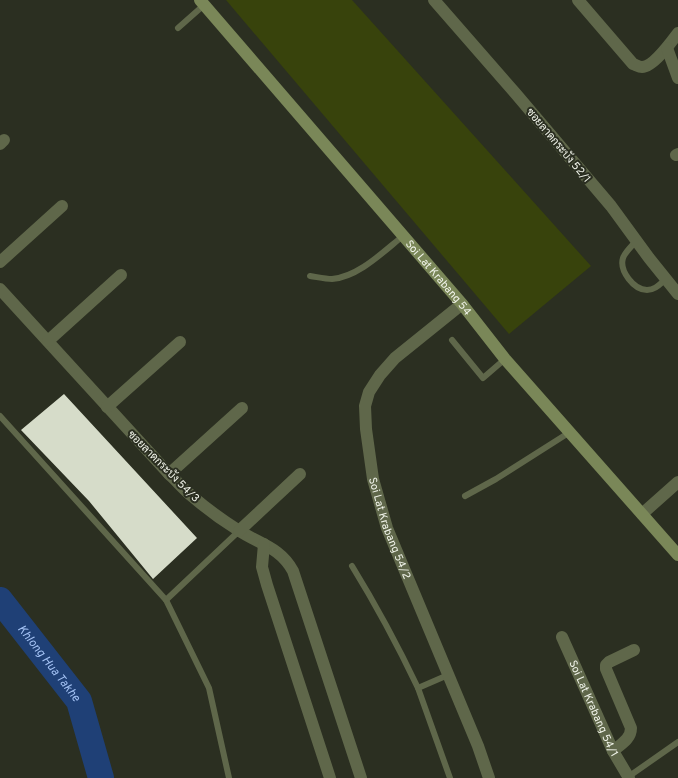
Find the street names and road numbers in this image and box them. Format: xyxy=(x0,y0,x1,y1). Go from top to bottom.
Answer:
street label: ซอยลาดกระบัง 52/1 xyxy=(523,105,594,186)
street label: Soi Lat Krabang 54 xyxy=(402,237,474,319)
street label: ซอยลาดกระบัง 54/3 xyxy=(124,427,203,506)
street label: Soi Lat Krabang 54/2 xyxy=(365,476,414,581)
street label: Soi Lat Krabang 54/1 xyxy=(565,658,621,760)

